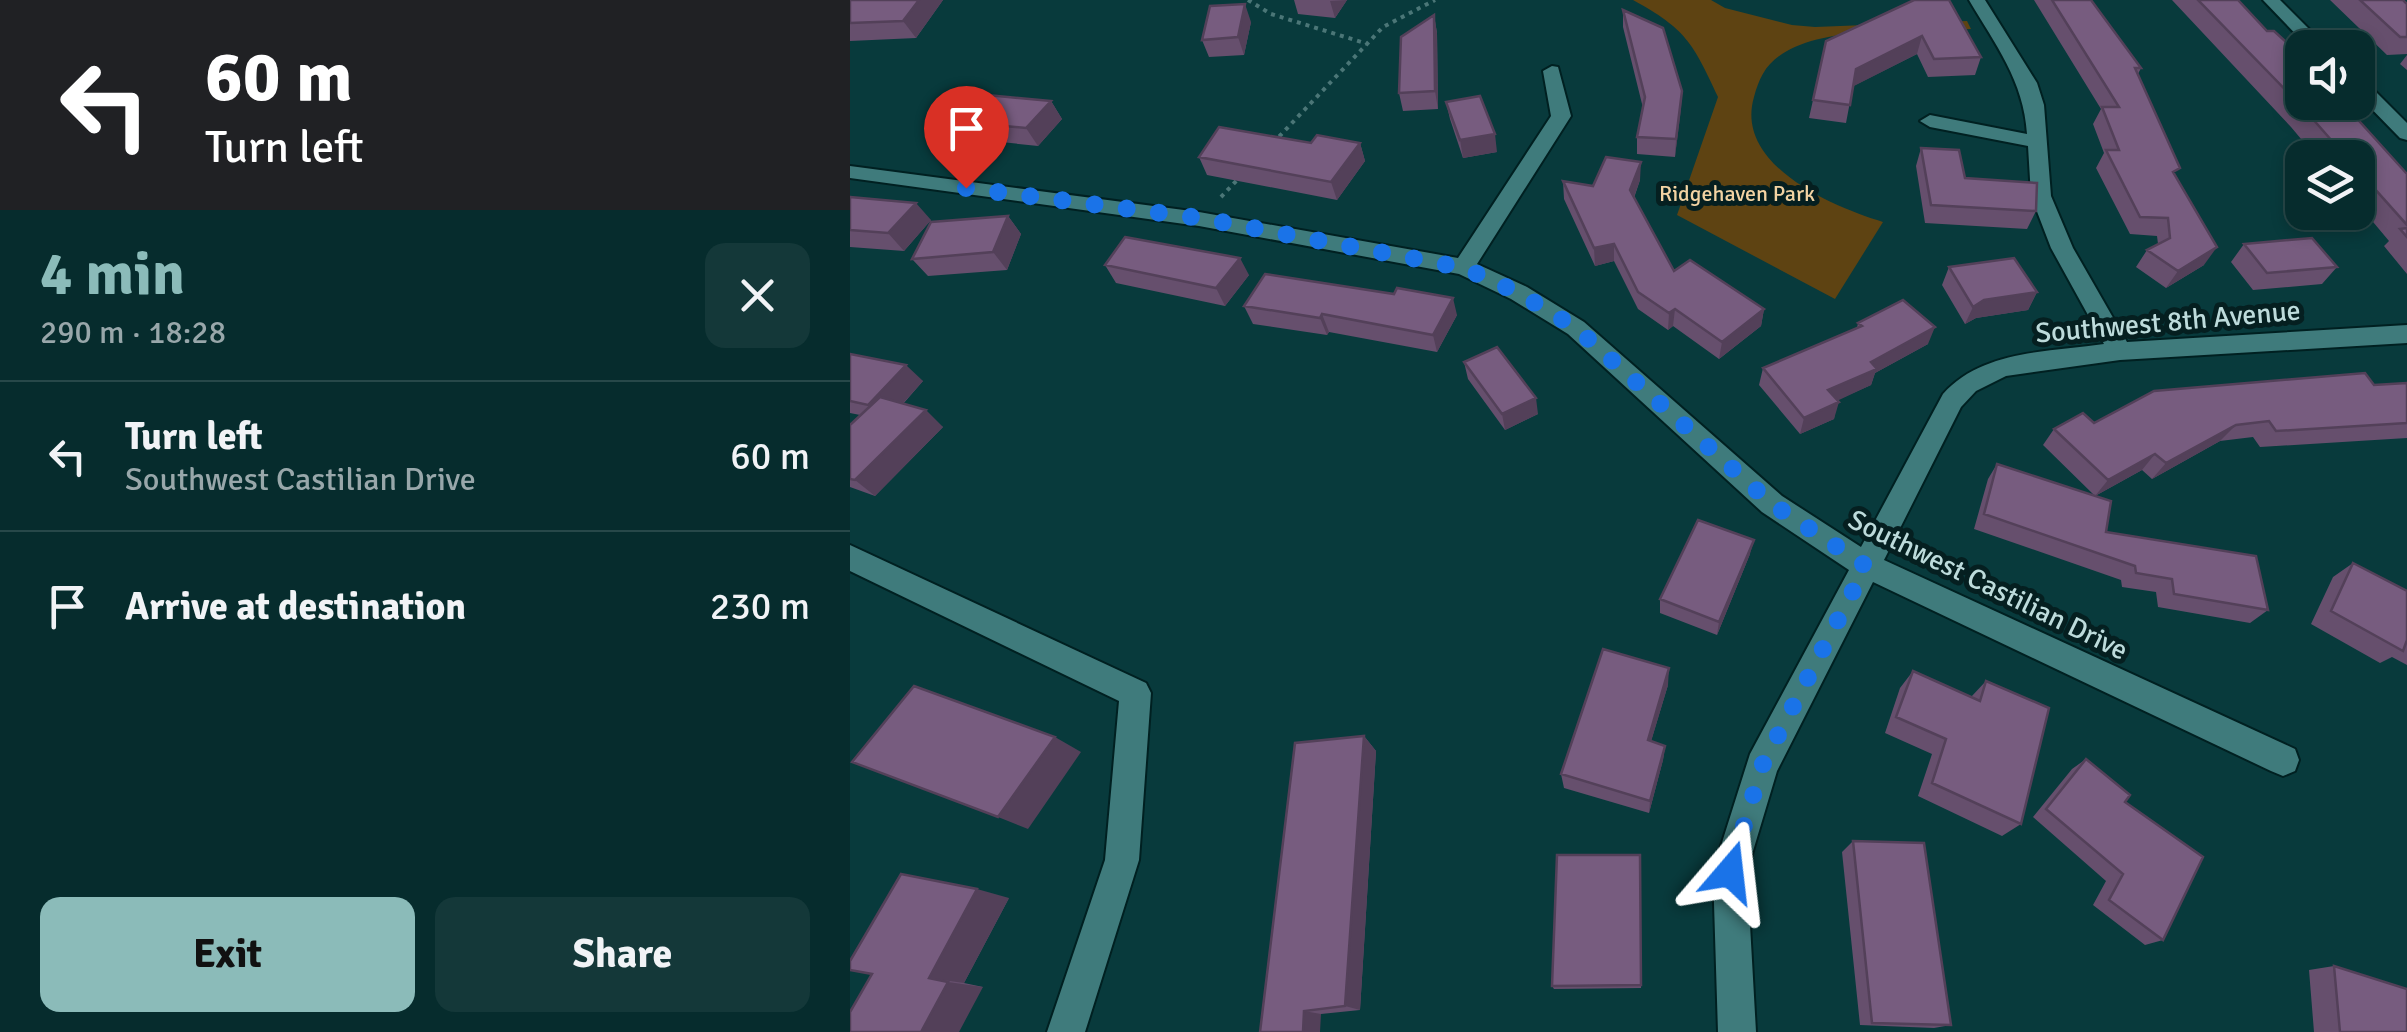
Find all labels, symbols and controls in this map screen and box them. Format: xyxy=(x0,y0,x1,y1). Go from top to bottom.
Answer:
map controls xyxy=(2285,30,2375,230)
button: sound xyxy=(2285,30,2375,120)
text: 60 m xyxy=(205,34,353,120)
icon: left xyxy=(40,40,170,170)
pin xyxy=(924,86,1009,189)
icon: arrive xyxy=(939,101,994,156)
text: Turn left xyxy=(205,120,364,175)
button: layers xyxy=(2285,140,2375,230)
park label: Ridgehaven Park xyxy=(1659,180,1815,207)
text: 4 min xyxy=(40,238,185,312)
button: close xyxy=(705,243,810,348)
street label: Southwest 8th Avenue xyxy=(2034,293,2302,351)
text: 290 m · 18:28 xyxy=(40,313,226,352)
text: Turn left xyxy=(125,413,263,460)
icon: left xyxy=(40,429,95,484)
text: 60 m xyxy=(730,433,810,480)
text: Southwest Castilian Drive xyxy=(125,460,476,499)
street label: Southwest Castilian Drive xyxy=(1843,502,2133,668)
icon: arrive xyxy=(40,579,95,634)
text: Arrive at destination xyxy=(125,583,466,630)
text: 230 m xyxy=(710,583,810,630)
position arrow xyxy=(1678,820,1782,924)
button: Exit xyxy=(40,897,415,1012)
button: Share xyxy=(435,897,810,1012)

